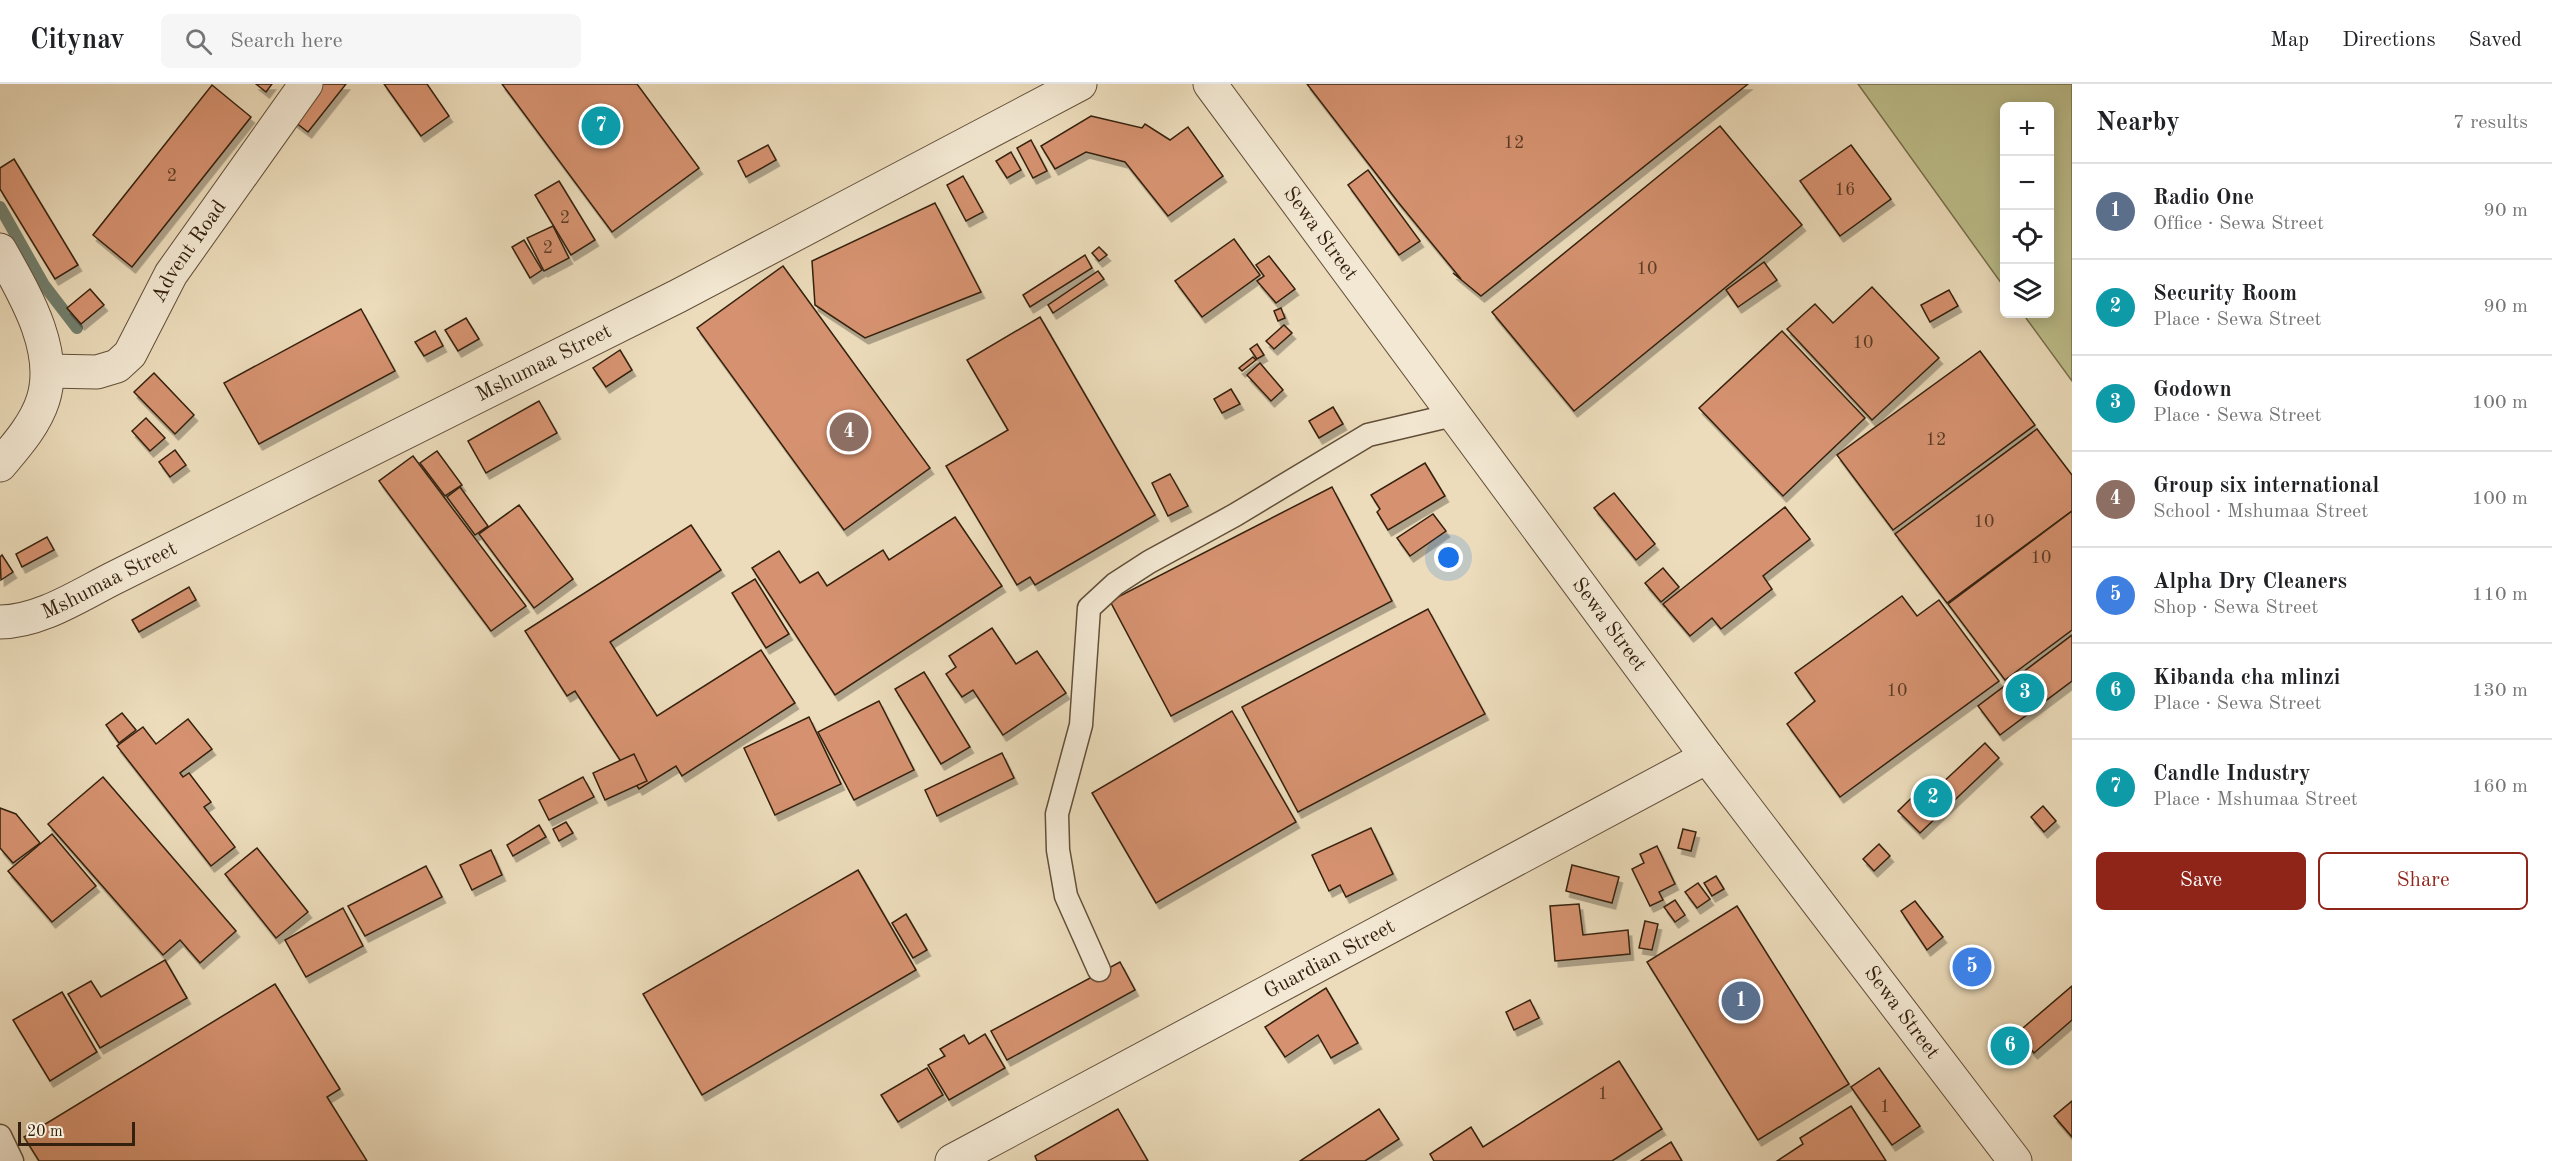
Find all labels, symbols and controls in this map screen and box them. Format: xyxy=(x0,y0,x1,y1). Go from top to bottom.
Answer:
search box xyxy=(161,14,581,68)
icon: search xyxy=(182,25,215,58)
text: Citynav xyxy=(30,27,125,55)
text: Search here xyxy=(230,30,343,52)
text: Map xyxy=(2270,30,2309,51)
text: Directions xyxy=(2342,30,2436,51)
text: Saved xyxy=(2469,30,2522,51)
map controls xyxy=(2000,102,2054,318)
button: + xyxy=(2000,102,2054,156)
pin: 7 xyxy=(582,104,620,148)
text: Nearby xyxy=(2096,110,2180,136)
text: 7 results xyxy=(2453,113,2528,133)
house number: 12 xyxy=(1504,134,1524,152)
button: − xyxy=(2000,156,2054,210)
house number: 2 xyxy=(167,167,177,185)
house number: 16 xyxy=(1835,181,1855,199)
street label: Sewa Street xyxy=(1279,183,1362,284)
text: Radio One xyxy=(2153,187,2254,209)
street label: Advent Road xyxy=(148,196,230,306)
text: 1 xyxy=(2110,201,2121,221)
text: 90 m xyxy=(2483,201,2528,221)
house number: 2 xyxy=(560,209,570,227)
button: locate xyxy=(2000,210,2054,264)
text: Office · Sewa Street xyxy=(2153,214,2324,234)
house number: 2 xyxy=(543,239,553,257)
house number: 10 xyxy=(1637,260,1657,278)
button: layers xyxy=(2000,264,2054,318)
text: Security Room xyxy=(2153,283,2297,305)
text: 2 xyxy=(2110,297,2121,317)
text: 90 m xyxy=(2483,297,2528,317)
text: Place · Sewa Street xyxy=(2153,310,2322,330)
street label: Mshumaa Street xyxy=(473,320,615,406)
house number: 10 xyxy=(1853,334,1873,352)
text: Godown xyxy=(2153,379,2232,401)
text: 3 xyxy=(2110,393,2121,413)
text: 100 m xyxy=(2472,393,2528,413)
text: Place · Sewa Street xyxy=(2153,406,2322,426)
pin: 4 xyxy=(830,410,868,454)
house number: 12 xyxy=(1926,431,1946,449)
text: Group six international xyxy=(2153,475,2379,497)
text: 4 xyxy=(2110,489,2121,509)
text: 100 m xyxy=(2472,489,2528,509)
text: School · Mshumaa Street xyxy=(2153,502,2368,522)
house number: 10 xyxy=(1974,513,1994,531)
street label: Mshumaa Street xyxy=(39,538,180,623)
your location xyxy=(1434,543,1463,572)
house number: 10 xyxy=(2031,549,2051,567)
text: Alpha Dry Cleaners xyxy=(2153,571,2347,593)
street label: Sewa Street xyxy=(1568,574,1650,675)
text: 5 xyxy=(2110,585,2121,605)
text: 110 m xyxy=(2472,585,2528,605)
text: Shop · Sewa Street xyxy=(2153,598,2318,618)
text: Kibanda cha mlinzi xyxy=(2153,667,2340,689)
pin: 3 xyxy=(2006,670,2044,716)
text: 6 xyxy=(2110,681,2121,701)
text: 130 m xyxy=(2472,681,2528,701)
house number: 10 xyxy=(1887,682,1907,700)
text: Place · Sewa Street xyxy=(2153,694,2322,714)
text: Candle Industry xyxy=(2153,763,2310,785)
pin: 2 xyxy=(1914,776,1952,820)
text: 7 xyxy=(2110,777,2121,797)
text: 160 m xyxy=(2472,777,2528,797)
text: Place · Mshumaa Street xyxy=(2153,790,2358,810)
button: Save xyxy=(2096,852,2306,910)
button: Share xyxy=(2318,852,2528,910)
street label: Guardian Street xyxy=(1260,916,1398,1003)
pin: 5 xyxy=(1952,944,1992,990)
street label: Sewa Street xyxy=(1860,962,1944,1063)
pin: 1 xyxy=(1722,978,1760,1024)
pin: 6 xyxy=(1990,1024,2030,1068)
house number: 1 xyxy=(1598,1085,1608,1103)
house number: 1 xyxy=(1880,1098,1890,1116)
scale bar xyxy=(18,1119,135,1146)
text: 20 m xyxy=(27,1124,63,1140)

